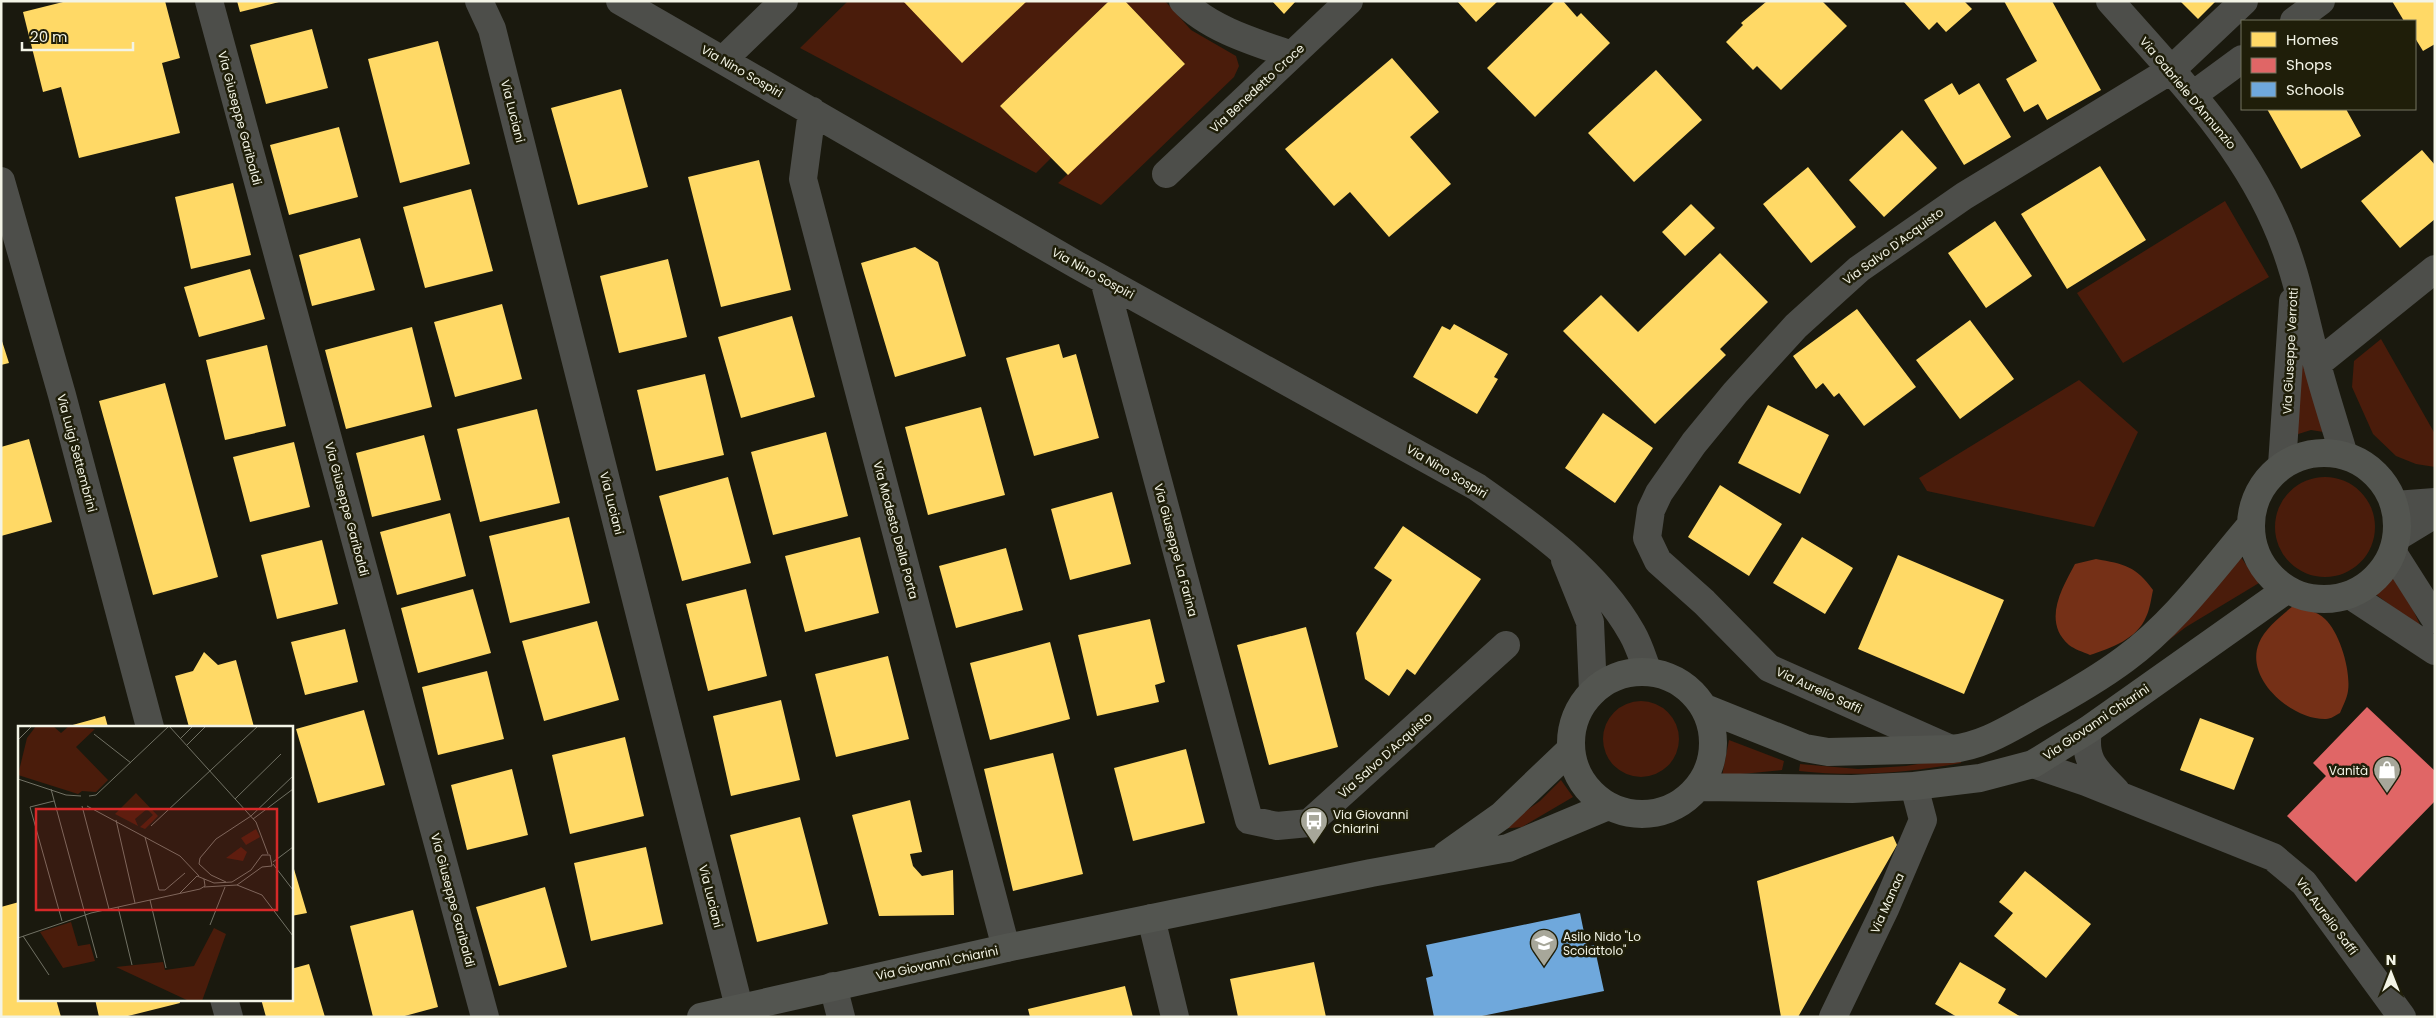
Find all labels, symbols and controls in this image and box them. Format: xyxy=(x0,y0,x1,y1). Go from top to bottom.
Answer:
scale bar xyxy=(22,20,134,52)
legend xyxy=(2241,20,2416,110)
text: 20 m xyxy=(30,26,68,47)
text: Homes xyxy=(2286,29,2339,50)
street label: Via Gabriele D'Annunzio xyxy=(2136,33,2240,153)
street label: Via Benedetto Croce xyxy=(1206,40,1308,136)
street label: Via Nino Sospiri xyxy=(698,41,786,101)
street label: Via Giuseppe Garibaldi xyxy=(214,49,266,187)
text: Shops xyxy=(2286,54,2332,75)
street label: Via Luciani xyxy=(497,78,529,144)
text: Schools xyxy=(2286,79,2344,100)
street label: Via Salvo D'Acquisto xyxy=(1839,203,1947,288)
street label: Via Nino Sospiri xyxy=(1049,243,1137,303)
street label: Via Giuseppe Verrotti xyxy=(2278,287,2302,415)
street label: Via Luigi Settembrini xyxy=(53,392,101,514)
street label: Via Giuseppe Garibaldi xyxy=(321,440,373,578)
street label: Via Nino Sospiri xyxy=(1403,440,1491,502)
street label: Via Modesto Della Porta xyxy=(869,459,923,601)
street label: Via Luciani xyxy=(596,470,628,536)
street label: Via Giuseppe La Farina xyxy=(1150,482,1202,618)
street label: Via Aurelio Saffi xyxy=(1773,663,1865,717)
street label: Via Giovanni Chiarini xyxy=(2040,680,2153,764)
street label: Via Salvo D'Acquisto xyxy=(1334,708,1436,802)
inset map xyxy=(18,726,292,1000)
shop icon: Vanità xyxy=(2372,755,2402,794)
place label: Vanità xyxy=(2329,762,2368,779)
bus stop icon: Via Giovanni Chiarini xyxy=(1299,806,1329,845)
place label: Via Giovanni Chiarini xyxy=(1333,806,1409,837)
street label: Via Giuseppe Garibaldi xyxy=(427,831,479,969)
street label: Via Luciani xyxy=(695,863,727,929)
street label: Via Manaa xyxy=(1866,870,1908,936)
street label: Via Aurelio Saffi xyxy=(2292,874,2362,958)
school or university icon: Asilo Nido "Lo Scoiattolo" xyxy=(1529,928,1559,967)
place label: Asilo Nido "Lo Scoiattolo" xyxy=(1563,928,1641,959)
street label: Via Giovanni Chiarini xyxy=(874,942,1000,984)
north arrow xyxy=(2366,948,2416,998)
text: N xyxy=(2386,950,2396,970)

